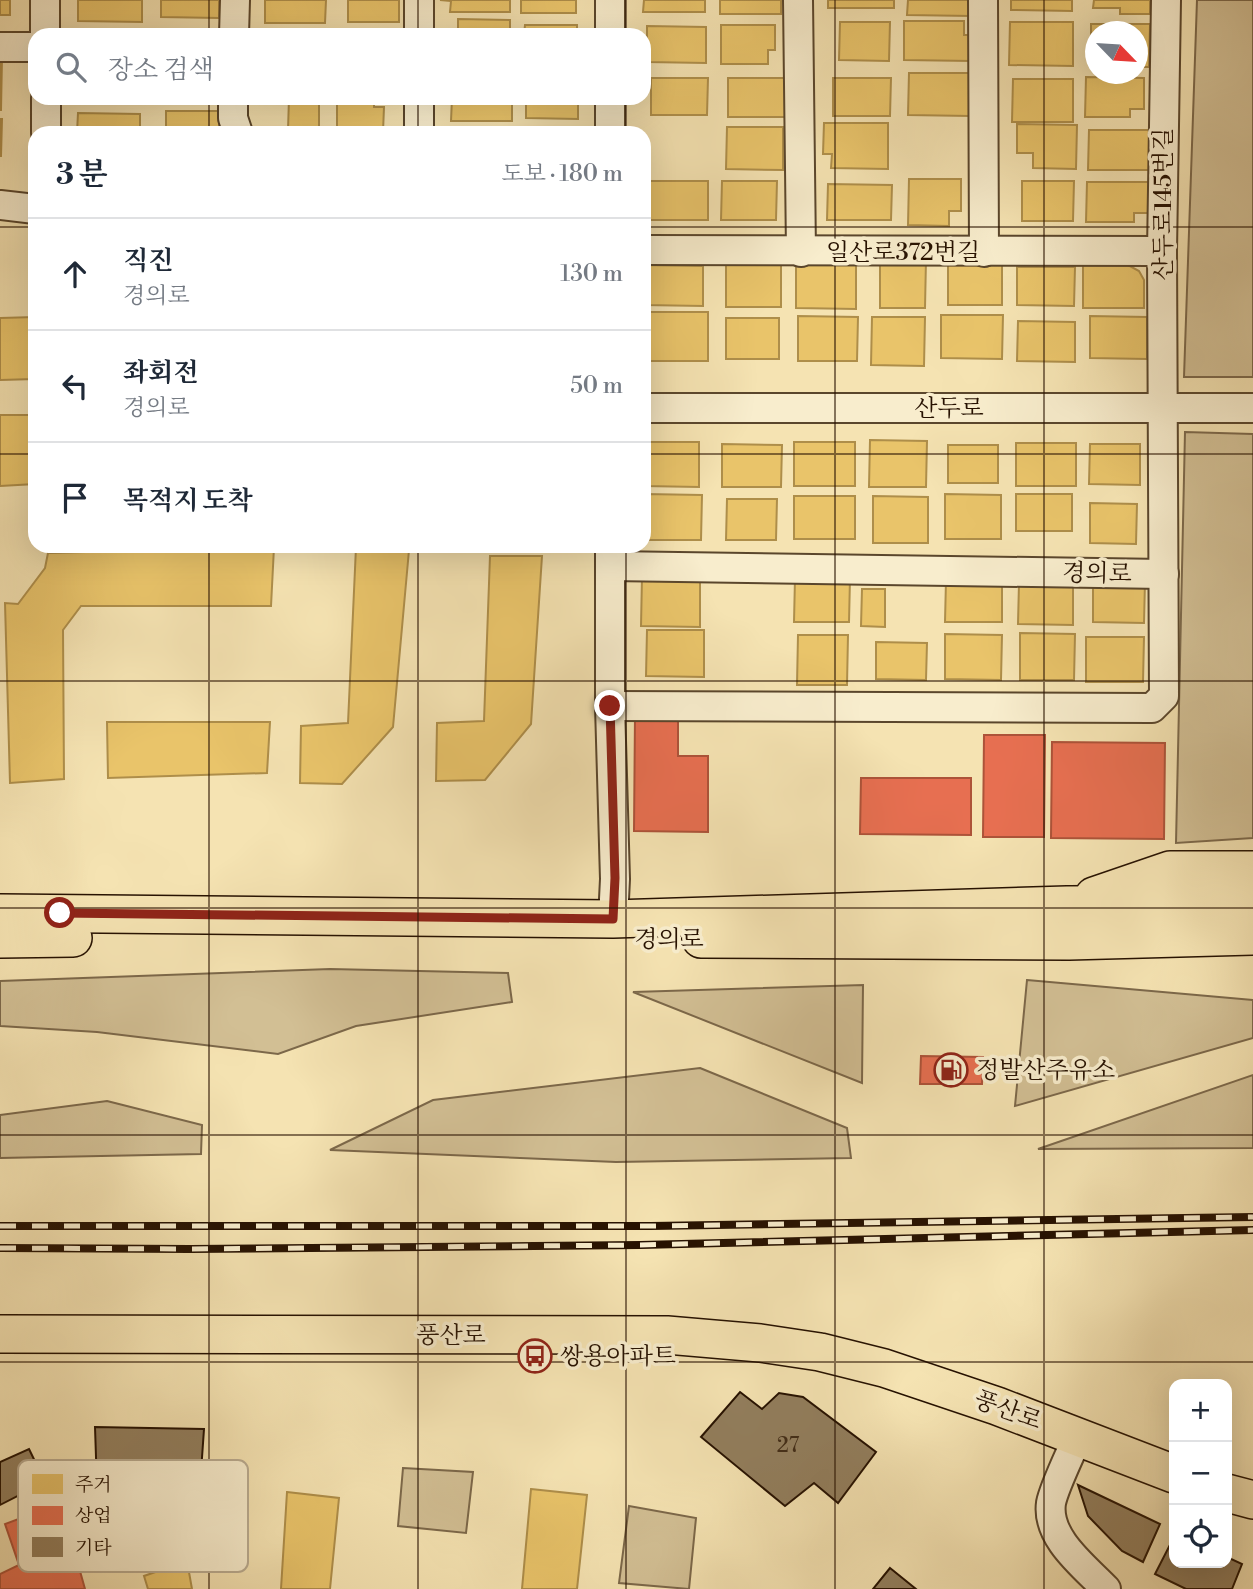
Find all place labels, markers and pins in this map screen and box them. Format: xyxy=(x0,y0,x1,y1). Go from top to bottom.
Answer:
fuel station icon: 정발산주유소 xyxy=(932,1051,970,1089)
place label: 정발산주유소 xyxy=(976,1056,1115,1086)
bus stop icon: 쌍용아파트 xyxy=(516,1337,554,1375)
place label: 쌍용아파트 xyxy=(560,1342,676,1372)

